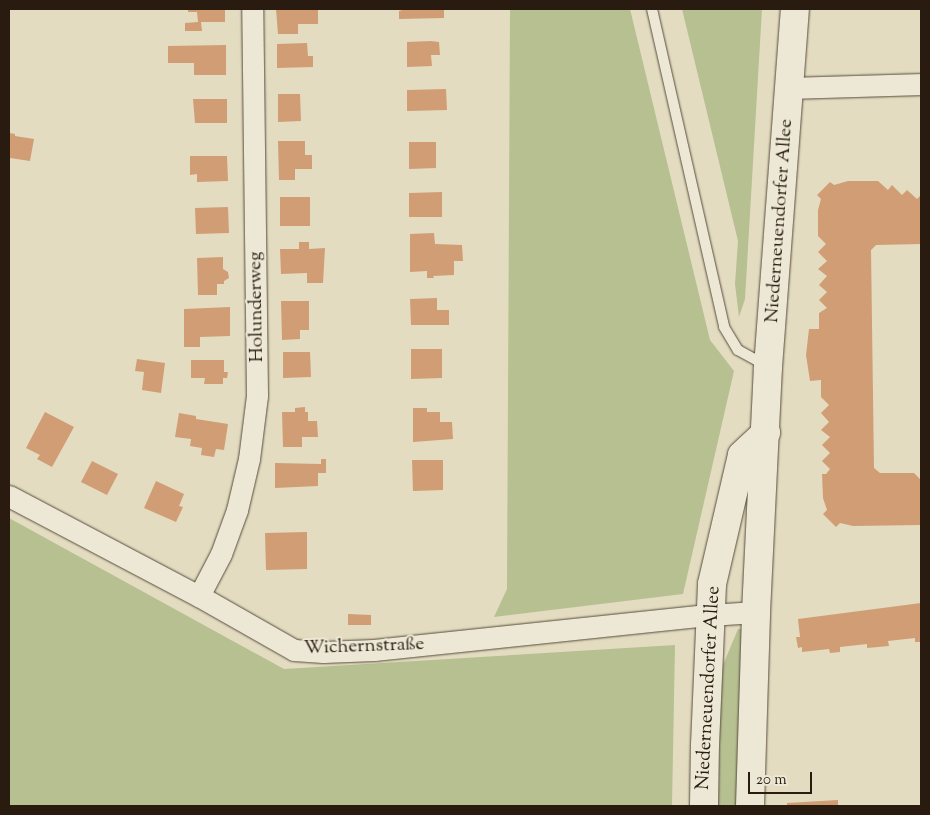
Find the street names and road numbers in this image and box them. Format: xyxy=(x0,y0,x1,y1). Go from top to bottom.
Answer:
street label: Niederneuendorfer Allee xyxy=(762,118,798,324)
street label: Holunderweg xyxy=(245,251,269,363)
street label: Niederneuendorfer Allee xyxy=(692,585,726,791)
street label: Wichernstraße xyxy=(303,634,425,660)

